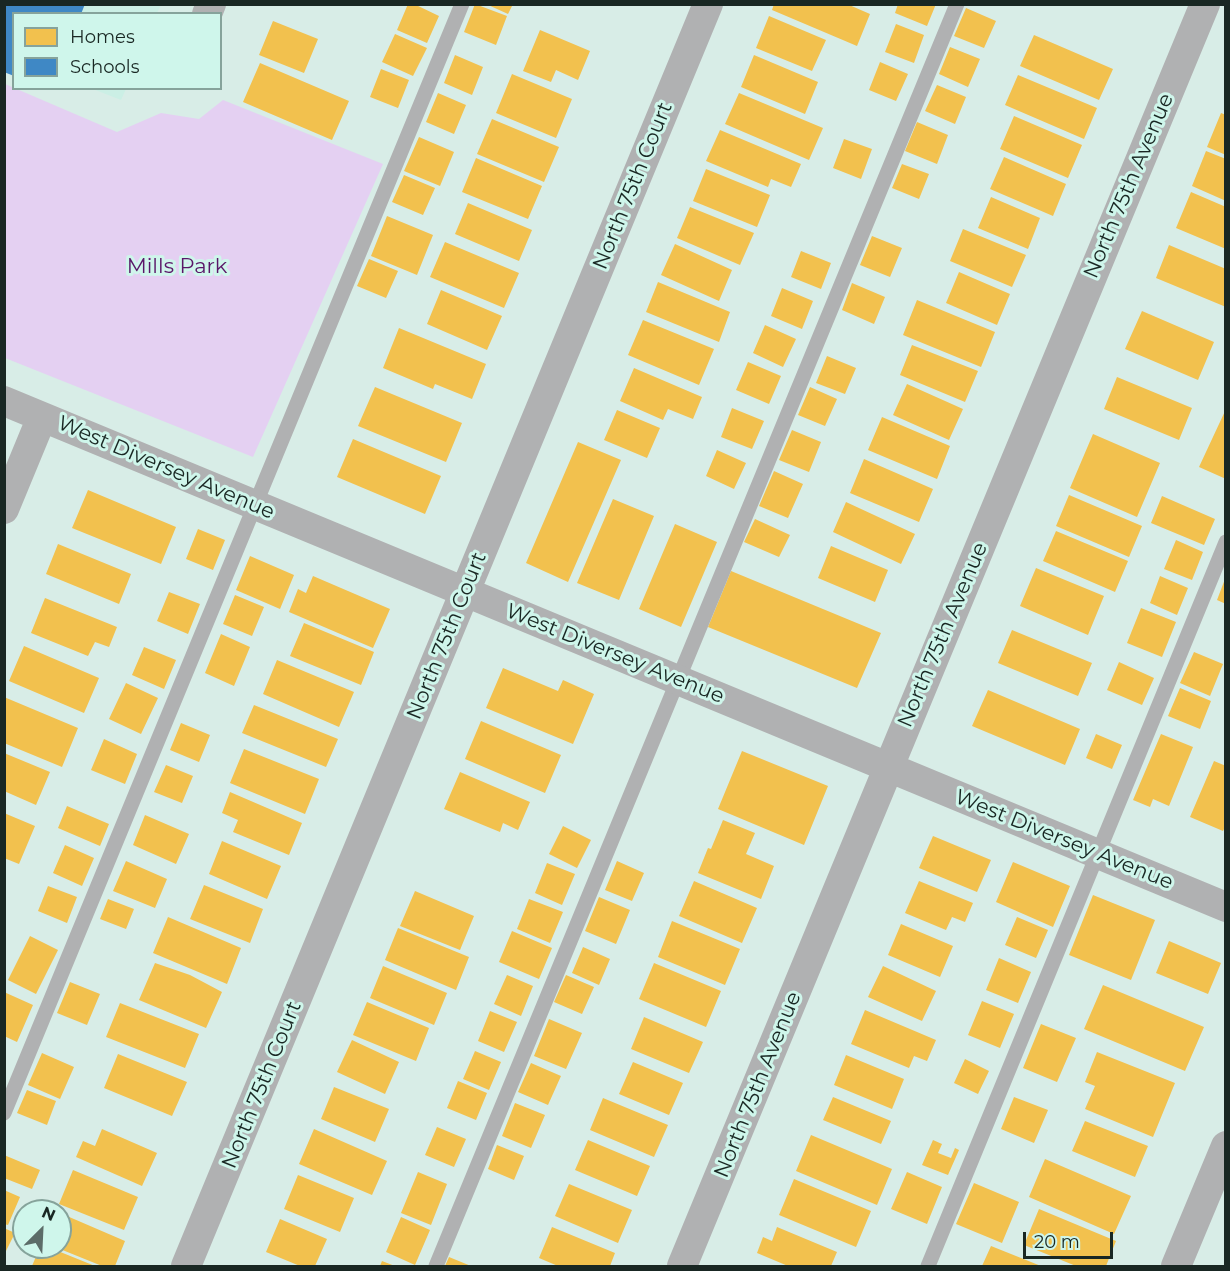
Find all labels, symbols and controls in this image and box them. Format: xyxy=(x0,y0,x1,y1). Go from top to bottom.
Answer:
legend xyxy=(12,12,222,90)
text: Homes xyxy=(70,26,135,48)
text: Schools xyxy=(70,56,139,78)
street label: North 75th Avenue xyxy=(1079,90,1179,282)
street label: North 75th Court xyxy=(588,99,678,273)
park label: Mills Park xyxy=(127,254,227,280)
street label: West Diversey Avenue xyxy=(54,411,278,525)
street label: North 75th Avenue xyxy=(893,539,993,731)
street label: North 75th Court xyxy=(402,549,492,723)
street label: West Diversey Avenue xyxy=(502,599,728,709)
street label: West Diversey Avenue xyxy=(951,785,1177,895)
street label: North 75th Avenue xyxy=(709,988,807,1182)
street label: North 75th Court xyxy=(217,998,307,1172)
north arrow xyxy=(12,1199,72,1259)
text: N xyxy=(39,1203,58,1225)
scale bar xyxy=(1026,1220,1116,1258)
text: 20 m xyxy=(1034,1231,1080,1253)

